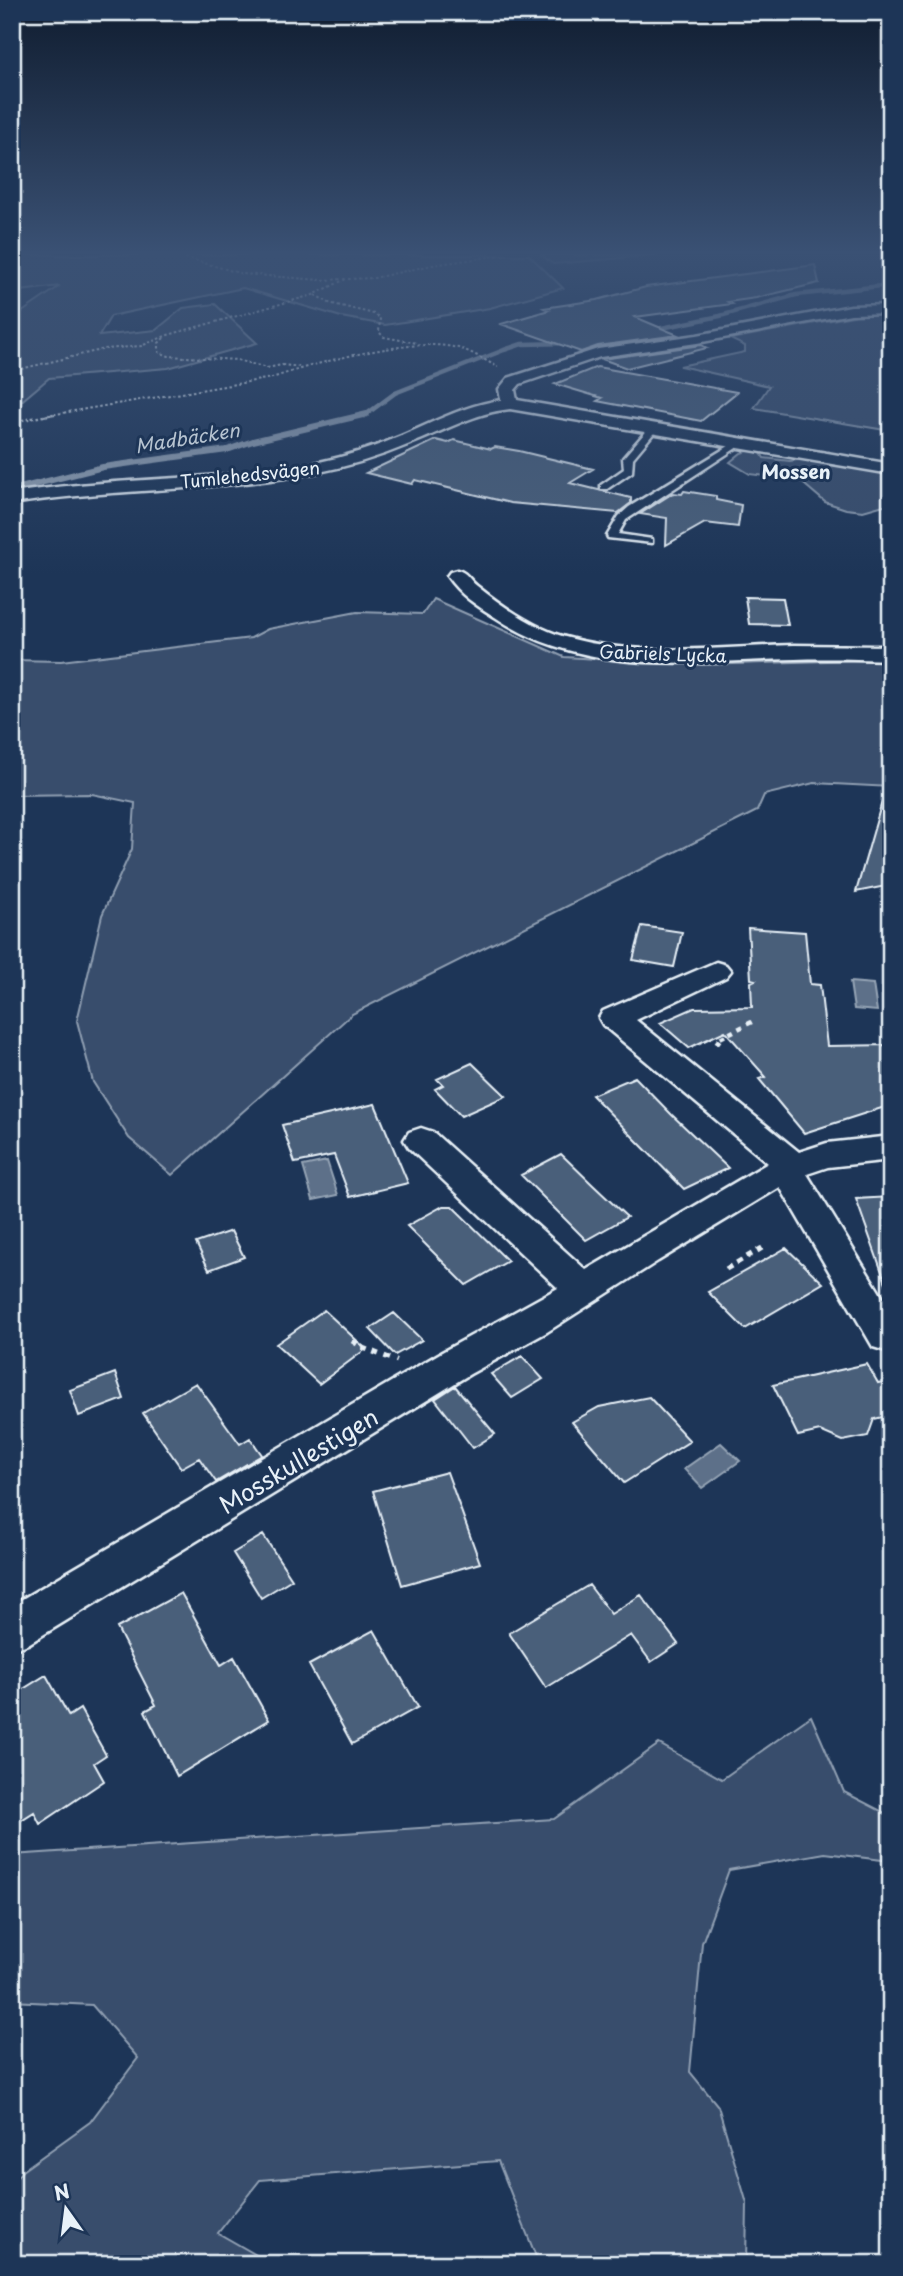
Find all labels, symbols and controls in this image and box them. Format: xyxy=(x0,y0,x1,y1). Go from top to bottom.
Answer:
water label: Madbäcken xyxy=(133,415,243,459)
street label: Tumlehedsvägen xyxy=(179,453,321,495)
district label: Mossen xyxy=(761,457,831,485)
street label: Gabriels Lycka xyxy=(599,637,728,669)
street label: Mosskullestigen xyxy=(211,1398,385,1522)
north arrow xyxy=(32,2174,102,2244)
text: N xyxy=(51,2176,72,2207)

